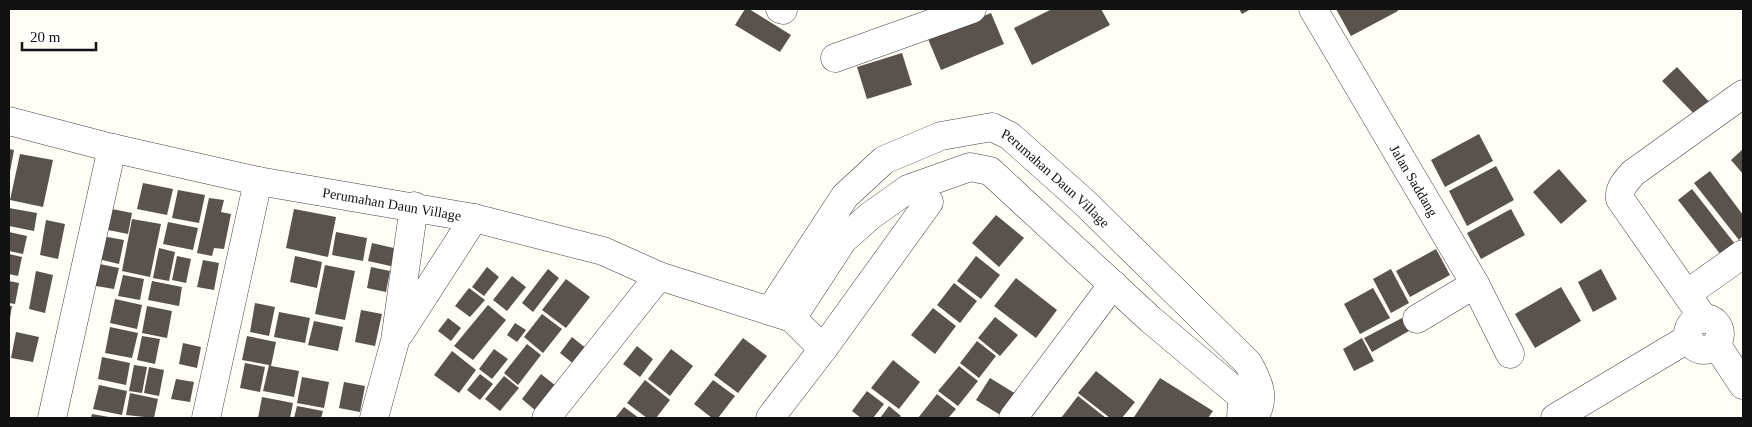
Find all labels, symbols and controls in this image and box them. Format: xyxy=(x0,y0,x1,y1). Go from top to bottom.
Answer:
scale bar xyxy=(22,20,96,52)
text: 20 m xyxy=(30,29,61,45)
street label: Perumahan Daun Village xyxy=(999,126,1113,230)
street label: Jalan Saddang xyxy=(1387,142,1441,219)
street label: Perumahan Daun Village xyxy=(321,185,462,223)

